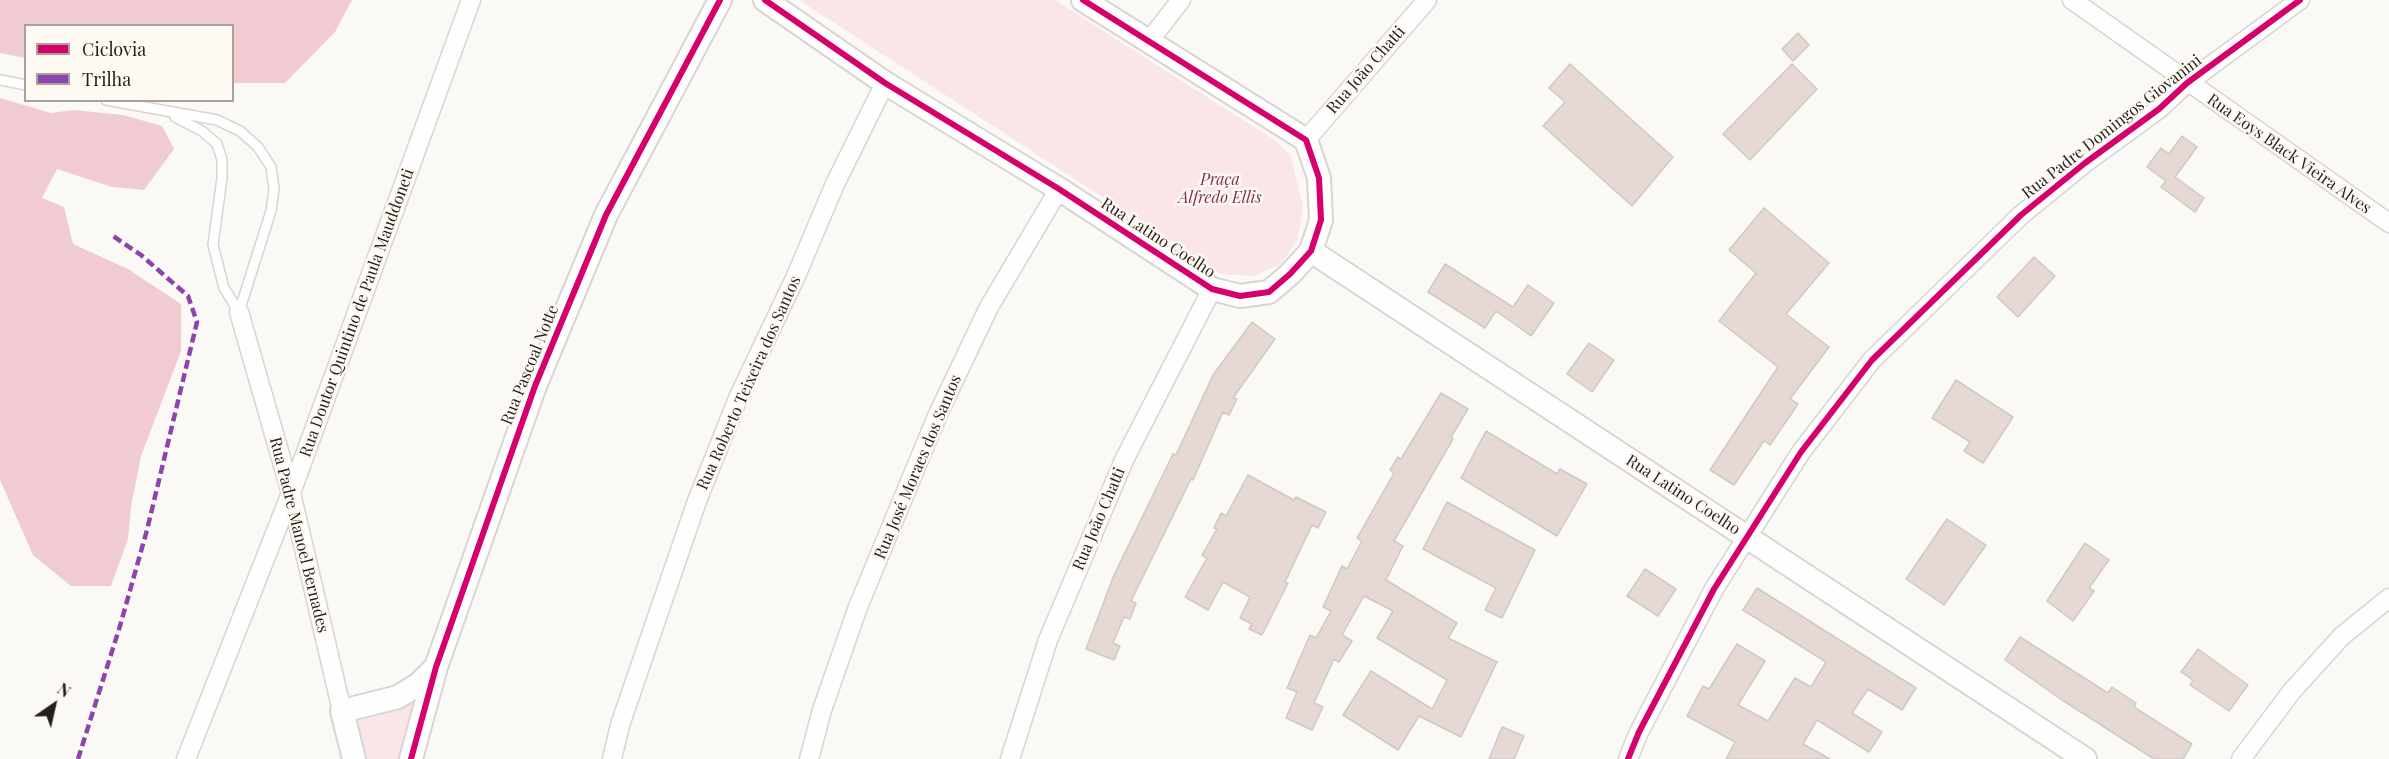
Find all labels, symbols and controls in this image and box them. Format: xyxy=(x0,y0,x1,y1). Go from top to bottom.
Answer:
street label: Rua João Chatti xyxy=(1323,22,1409,118)
legend xyxy=(24,24,234,102)
text: Ciclovia xyxy=(82,37,146,61)
street label: Rua Padre Domingos Giovanini xyxy=(2018,51,2206,203)
text: Trilha xyxy=(82,67,131,91)
street label: Rua Eoys Black Vieira Alves xyxy=(2203,90,2375,218)
street label: Rua Doutor Quintino de Paula Mauddoneti xyxy=(296,166,418,460)
park label: Praça Alfredo Ellis xyxy=(1178,170,1262,208)
street label: Rua Latino Coelho xyxy=(1097,194,1219,282)
street label: Rua Roberto Teixeira dos Santos xyxy=(693,273,805,493)
street label: Rua Pascoal Notte xyxy=(497,302,563,428)
street label: Rua José Moraes dos Santos xyxy=(870,372,966,562)
street label: Rua Padre Manoel Bernades xyxy=(265,435,333,635)
street label: Rua Latino Coelho xyxy=(1622,451,1744,539)
street label: Rua João Chatti xyxy=(1069,465,1129,573)
north arrow xyxy=(24,675,84,735)
text: N xyxy=(54,678,75,702)

